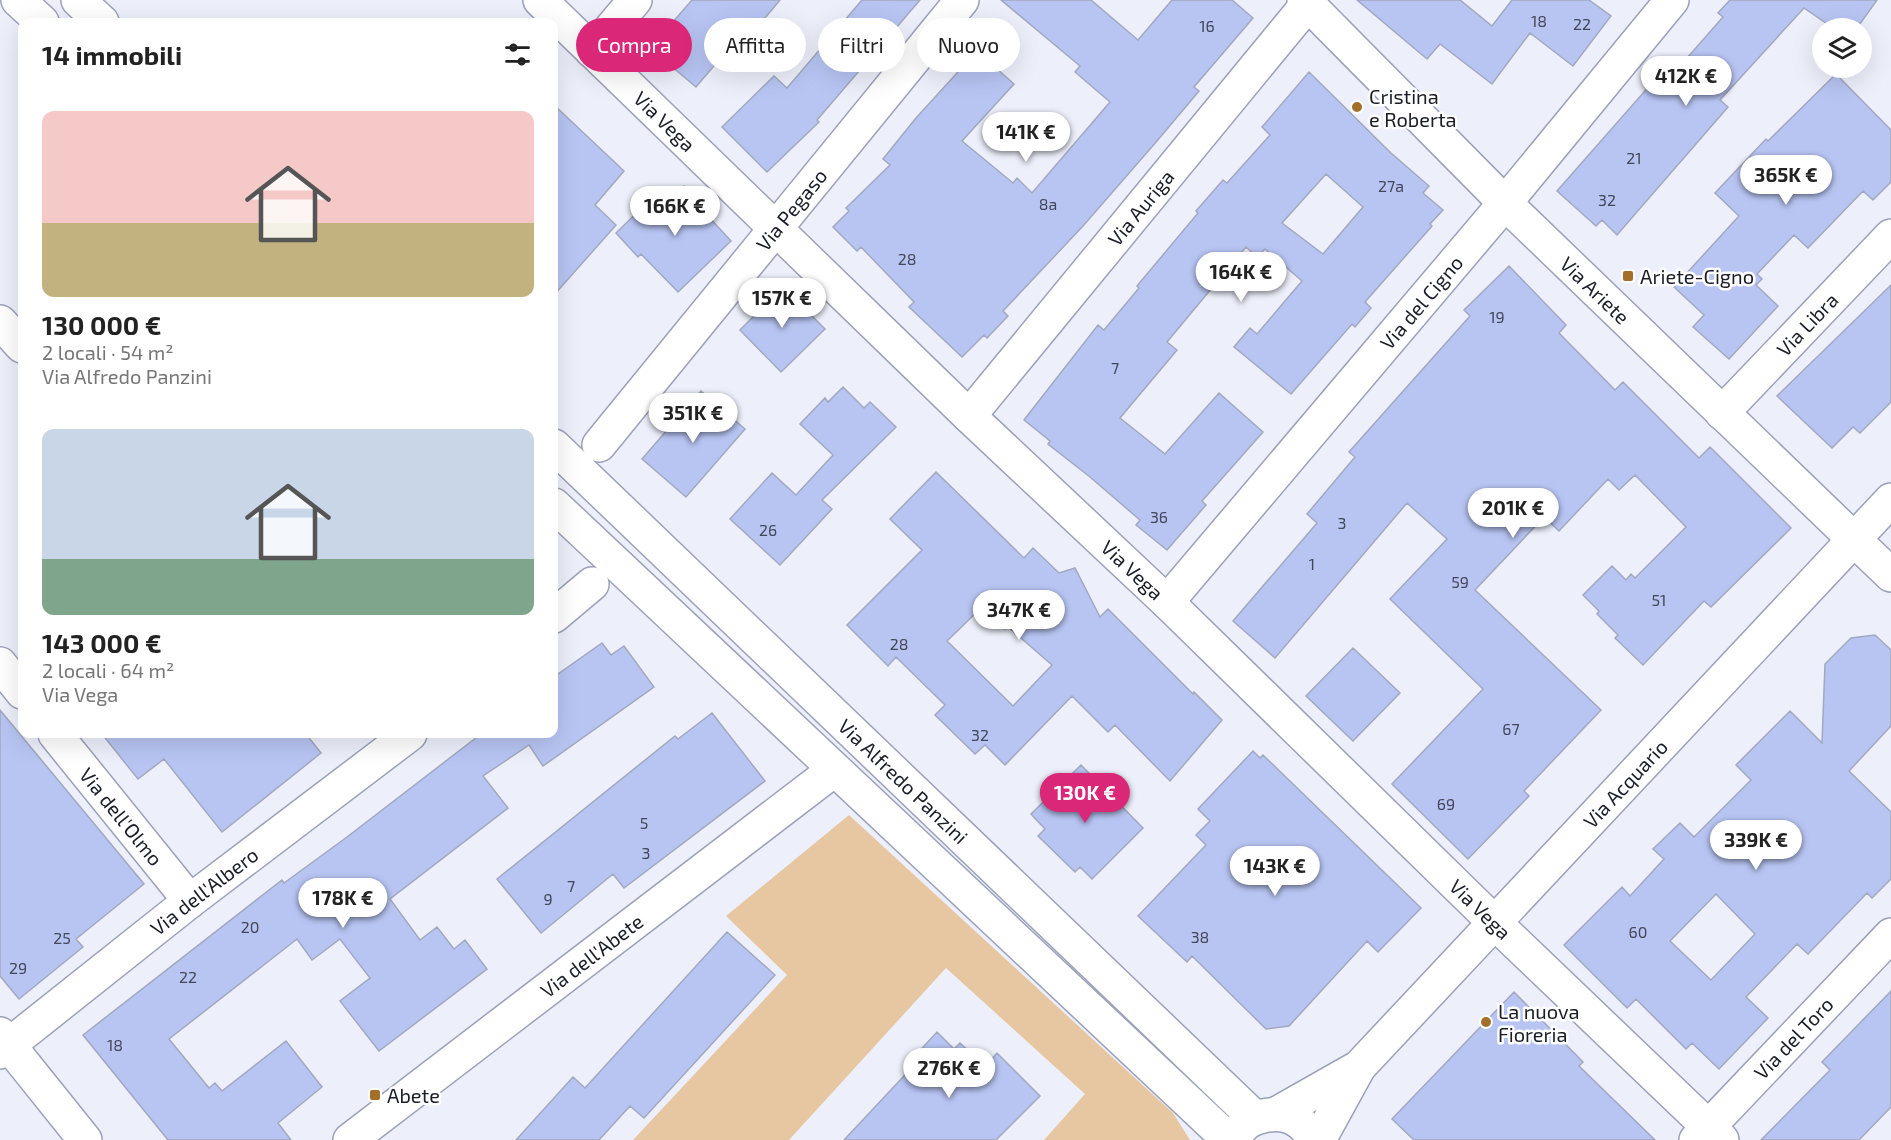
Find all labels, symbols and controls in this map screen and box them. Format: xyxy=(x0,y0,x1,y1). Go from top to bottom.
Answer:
house number: 18 xyxy=(1531,11,1547,30)
house number: 22 xyxy=(1573,14,1591,33)
house number: 16 xyxy=(1199,16,1215,35)
chip: Compra xyxy=(576,18,692,72)
chip: Affitta xyxy=(704,18,806,72)
chip: Filtri xyxy=(818,18,905,72)
chip: Nuovo xyxy=(917,18,1020,72)
map controls xyxy=(1812,18,1872,78)
button: layers xyxy=(1812,18,1872,78)
icon: filters xyxy=(501,38,534,71)
text: 14 immobili xyxy=(42,39,182,70)
pin: 412K € xyxy=(1637,56,1735,107)
text: 412K € xyxy=(1655,63,1717,87)
place label: Cristina e Roberta xyxy=(1369,84,1457,131)
street label: Via Vega xyxy=(629,86,701,156)
marker: Cristina e Roberta xyxy=(1350,100,1364,114)
pin: 141K € xyxy=(977,112,1075,163)
text: 141K € xyxy=(996,119,1056,143)
house number: 21 xyxy=(1626,148,1642,167)
icon: home xyxy=(234,150,342,258)
pin: 365K € xyxy=(1737,155,1835,206)
text: 365K € xyxy=(1754,162,1818,186)
street label: Via Pegaso xyxy=(751,164,832,255)
street label: Via Auriga xyxy=(1102,165,1179,250)
house number: 27a xyxy=(1378,176,1404,195)
pin: 166K € xyxy=(626,186,724,237)
house number: 32 xyxy=(1598,190,1616,209)
text: 166K € xyxy=(644,193,706,217)
house number: 8a xyxy=(1039,194,1057,213)
house number: 28 xyxy=(898,249,916,268)
street label: Via del Cigno xyxy=(1375,250,1467,354)
street label: Via Ariete xyxy=(1556,251,1635,329)
pin: 164K € xyxy=(1192,252,1290,303)
text: 164K € xyxy=(1210,259,1272,283)
place label: Ariete-Cigno xyxy=(1640,264,1754,288)
marker: Ariete-Cigno xyxy=(1621,269,1635,283)
pin: 157K € xyxy=(733,278,831,329)
text: 157K € xyxy=(752,285,812,309)
street label: Via Libra xyxy=(1771,287,1843,361)
house number: 19 xyxy=(1489,307,1505,326)
text: 130 000 € xyxy=(42,309,162,340)
text: 2 locali · 54 m² xyxy=(42,340,174,364)
house number: 7 xyxy=(1111,358,1119,377)
text: Via Alfredo Panzini xyxy=(42,364,212,388)
pin: 351K € xyxy=(644,393,742,444)
text: 351K € xyxy=(663,400,723,424)
icon: home xyxy=(234,468,342,576)
pin: 201K € xyxy=(1464,488,1562,539)
text: 201K € xyxy=(1482,495,1544,519)
house number: 36 xyxy=(1150,507,1168,526)
house number: 3 xyxy=(1338,513,1346,532)
house number: 26 xyxy=(759,520,777,539)
street label: Via Vega xyxy=(1097,535,1169,605)
house number: 1 xyxy=(1309,554,1315,573)
house number: 59 xyxy=(1451,572,1469,591)
pin: 347K € xyxy=(970,590,1068,641)
house number: 51 xyxy=(1652,590,1666,609)
text: 347K € xyxy=(987,597,1051,621)
text: 143 000 € xyxy=(42,627,162,658)
house number: 28 xyxy=(890,634,908,653)
text: 2 locali · 64 m² xyxy=(42,658,174,682)
text: Via Vega xyxy=(42,682,118,706)
street label: Via Alfredo Panzini xyxy=(834,713,973,848)
house number: 67 xyxy=(1502,719,1520,738)
house number: 32 xyxy=(971,725,989,744)
street label: Via Acquario xyxy=(1578,734,1672,833)
street label: Via dell'Olmo xyxy=(75,763,168,870)
pin: 130K € xyxy=(1036,773,1134,824)
text: 130K € xyxy=(1054,780,1116,804)
house number: 69 xyxy=(1437,794,1455,813)
house number: 5 xyxy=(640,813,648,832)
pin: 339K € xyxy=(1707,820,1805,871)
text: 339K € xyxy=(1724,827,1788,851)
street label: Via dell'Albero xyxy=(145,842,263,940)
house number: 3 xyxy=(642,843,650,862)
pin: 143K € xyxy=(1226,846,1324,897)
text: 143K € xyxy=(1244,853,1306,877)
street label: Via Vega xyxy=(1445,874,1516,944)
house number: 7 xyxy=(567,876,575,895)
pin: 178K € xyxy=(294,878,392,929)
text: 178K € xyxy=(312,885,374,909)
house number: 9 xyxy=(543,889,553,908)
street label: Via dell'Abete xyxy=(535,909,648,1002)
house number: 20 xyxy=(241,917,259,936)
house number: 60 xyxy=(1629,922,1647,941)
house number: 38 xyxy=(1191,927,1209,946)
house number: 25 xyxy=(53,928,71,947)
house number: 29 xyxy=(9,958,27,977)
house number: 22 xyxy=(179,967,197,986)
street label: Via del Toro xyxy=(1749,992,1838,1084)
place label: La nuova Fioreria xyxy=(1498,999,1579,1046)
marker: La nuova Fioreria xyxy=(1479,1015,1493,1029)
house number: 18 xyxy=(107,1035,123,1054)
pin: 276K € xyxy=(900,1048,998,1099)
text: 276K € xyxy=(917,1055,981,1079)
place label: Abete xyxy=(387,1083,440,1107)
marker: Abete xyxy=(368,1088,382,1102)

